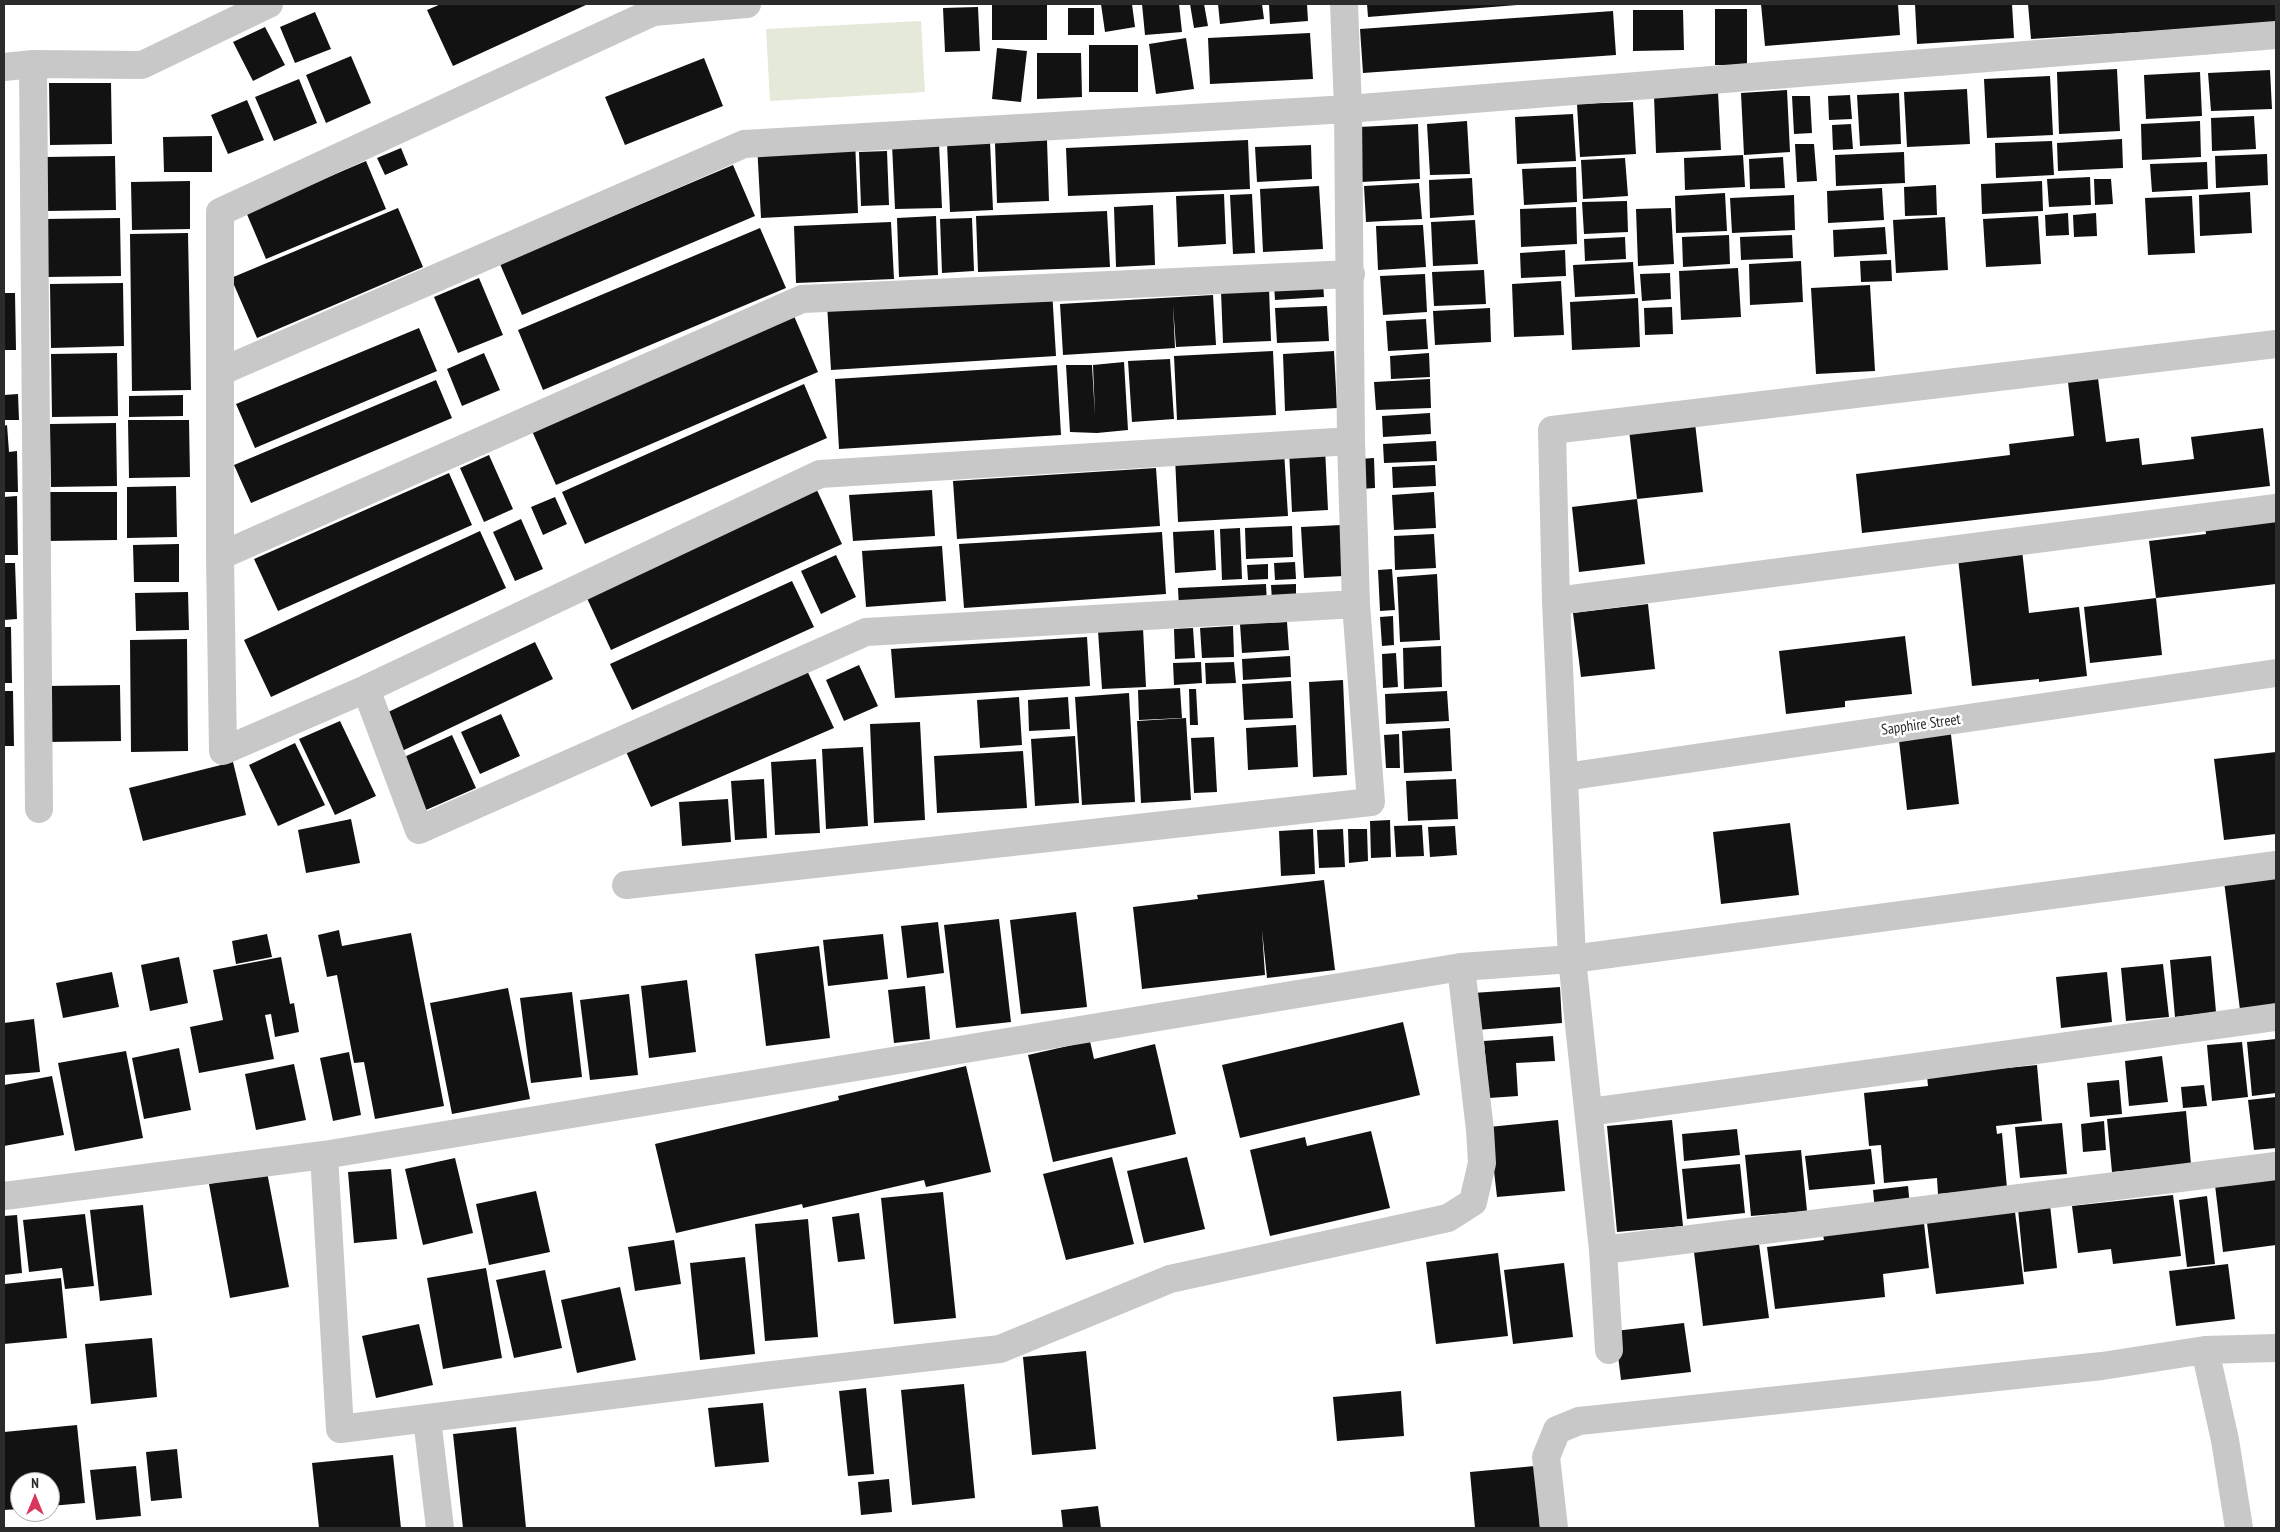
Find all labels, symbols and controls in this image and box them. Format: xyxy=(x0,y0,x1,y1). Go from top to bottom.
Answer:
street label: Sapphire Street xyxy=(1880,711,1962,739)
north arrow xyxy=(10,1472,60,1522)
text: N xyxy=(31,1474,39,1492)

